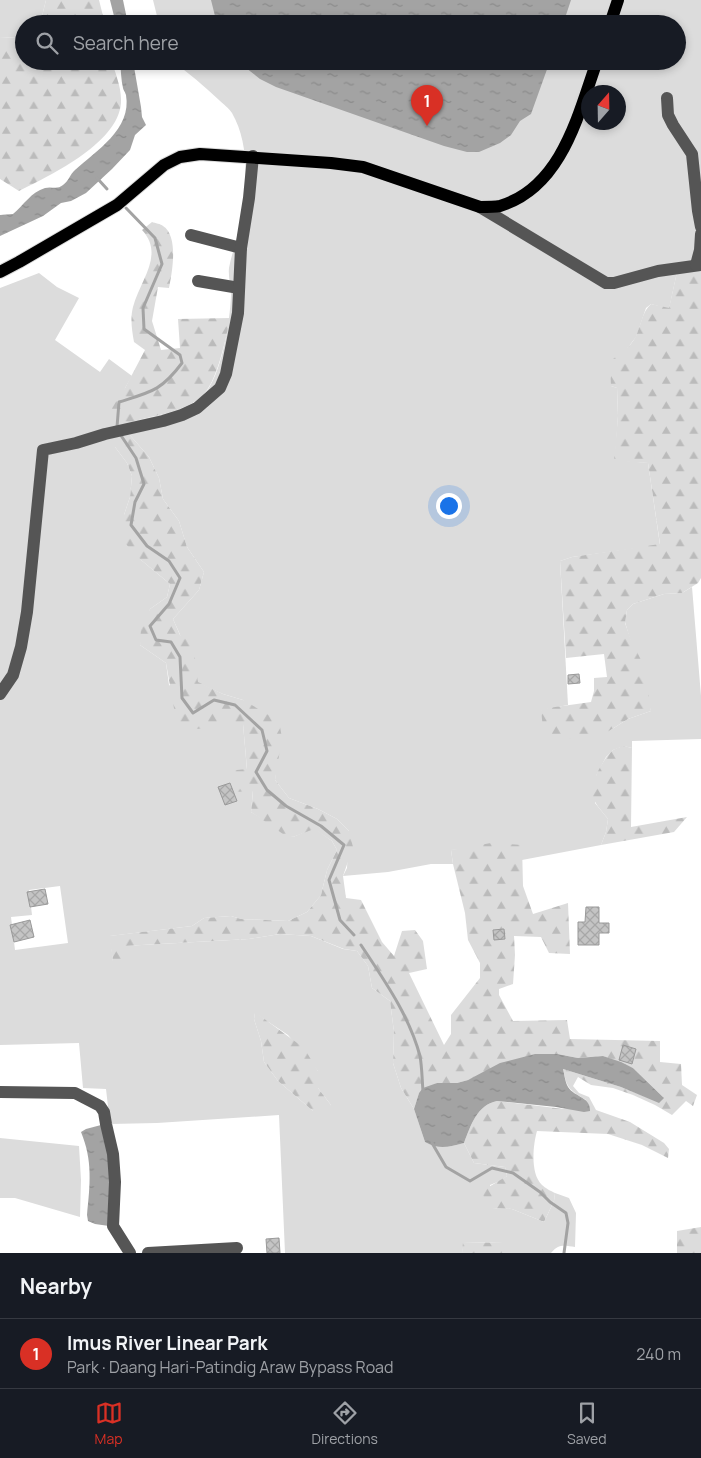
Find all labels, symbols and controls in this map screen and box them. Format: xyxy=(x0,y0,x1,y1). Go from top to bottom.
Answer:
search box xyxy=(15,15,686,70)
icon: search xyxy=(33,29,61,57)
text: Search here xyxy=(73,30,179,56)
pin: 1 xyxy=(411,85,443,126)
north arrow xyxy=(581,85,626,130)
your location xyxy=(436,493,462,519)
text: Nearby xyxy=(20,1272,92,1300)
text: Imus River Linear Park xyxy=(67,1330,268,1356)
text: 1 xyxy=(32,1343,40,1365)
text: 240 m xyxy=(636,1343,681,1365)
text: Park · Daang Hari-Patindig Araw Bypass Road xyxy=(67,1356,393,1378)
tab: Map xyxy=(95,1399,123,1448)
tab: Directions xyxy=(312,1399,378,1448)
tab: Saved xyxy=(567,1399,606,1448)

